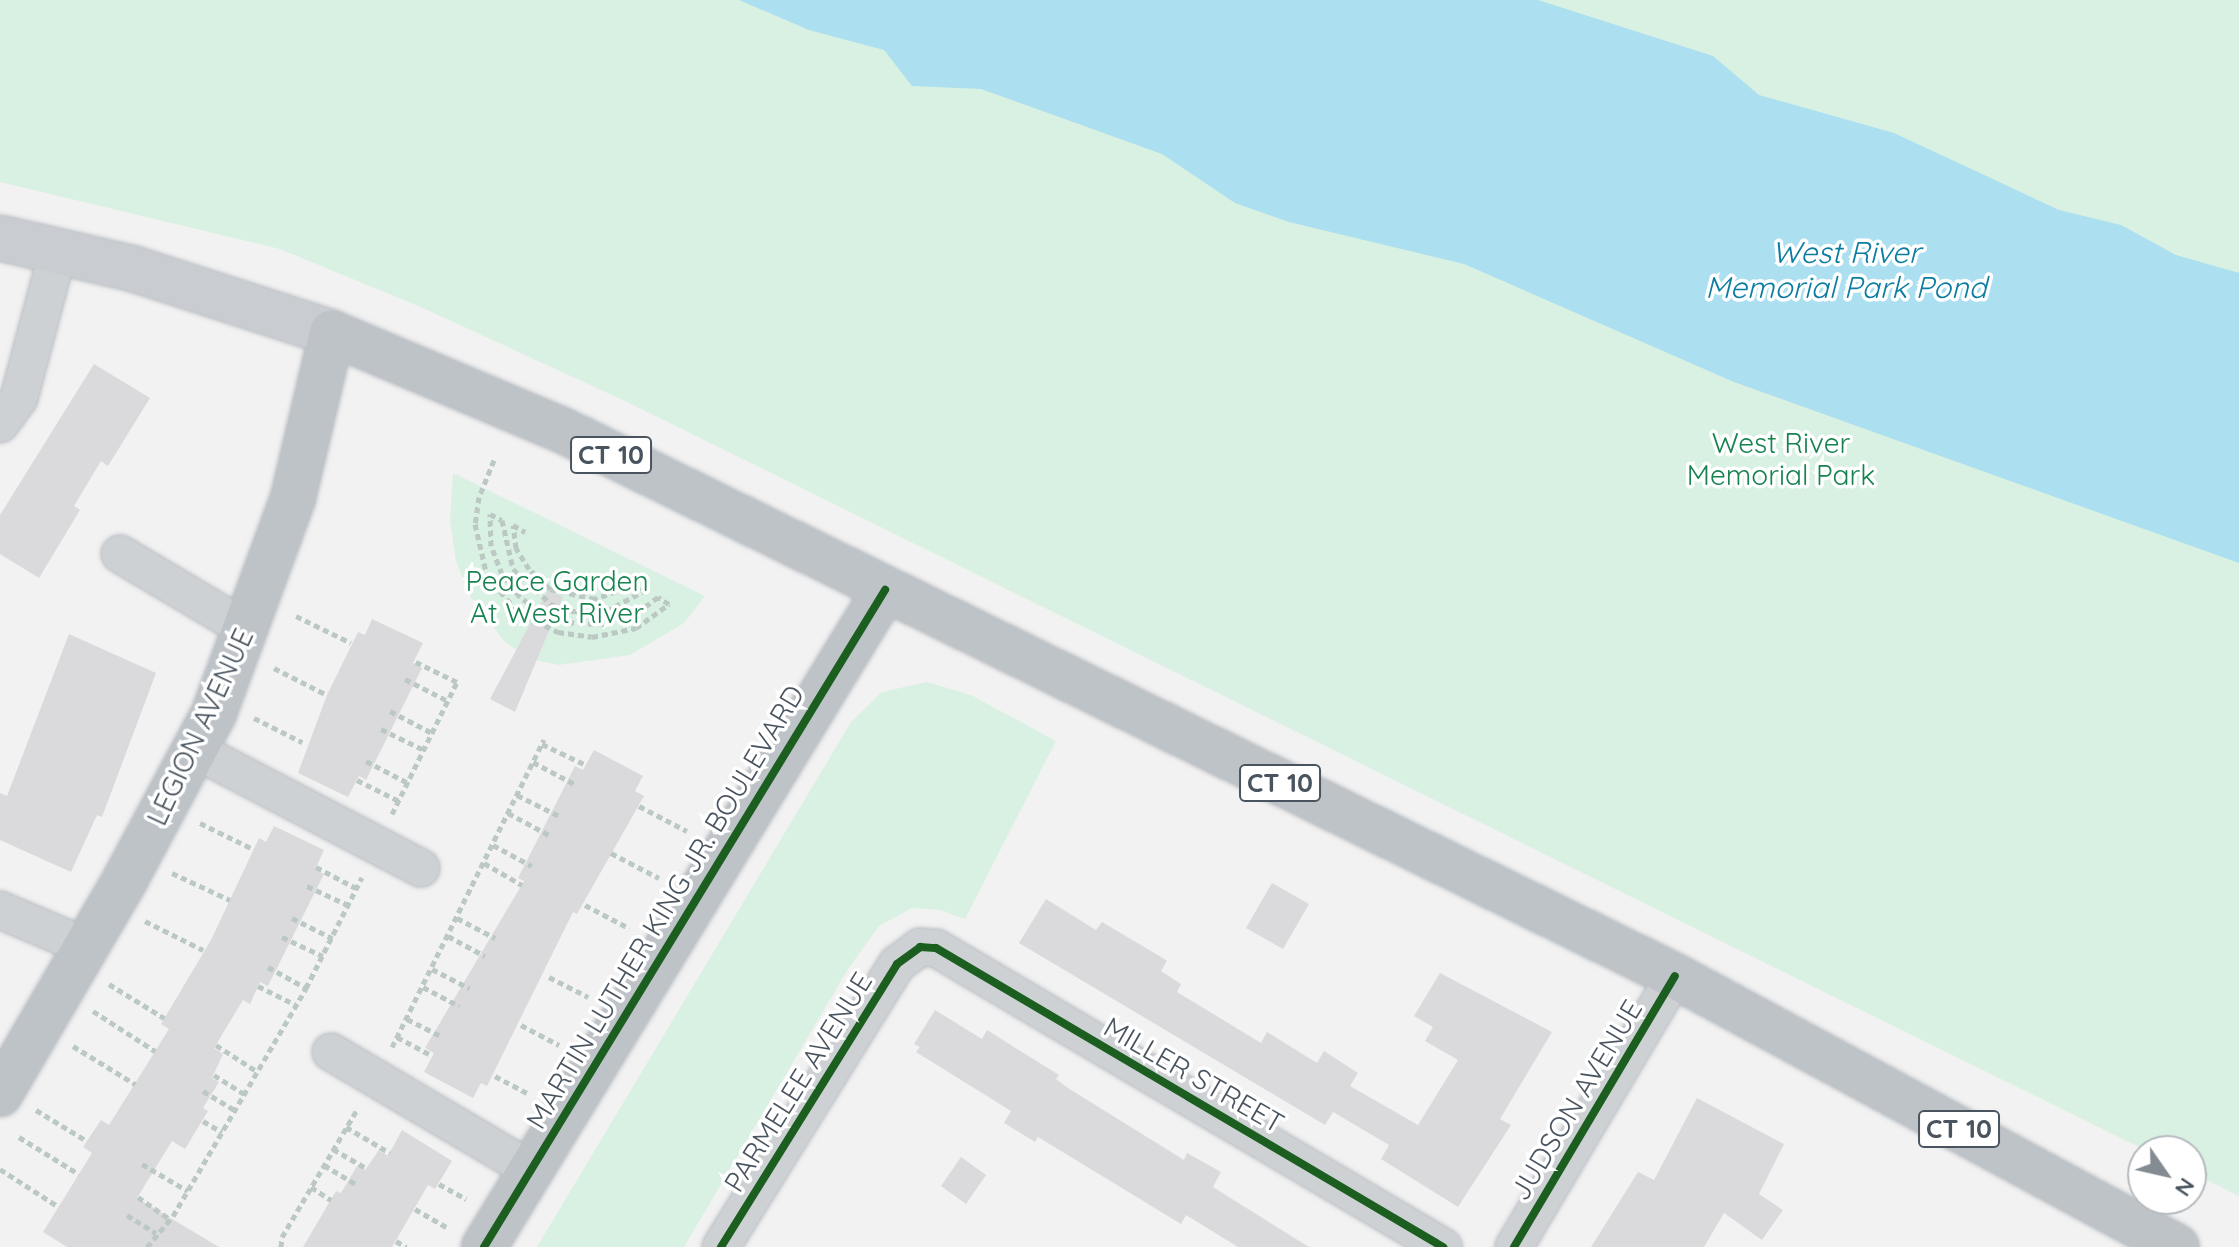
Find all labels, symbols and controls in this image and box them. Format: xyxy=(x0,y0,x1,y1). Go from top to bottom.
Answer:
water label: West River Memorial Park Pond xyxy=(1705,234,1987,304)
park label: West River Memorial Park xyxy=(1687,426,1875,492)
road number: CT 10 xyxy=(569,433,653,477)
park label: Peace Garden At West River xyxy=(465,564,649,630)
street label: LEGION AVENUE xyxy=(140,623,260,831)
street label: MARTIN LUTHER KING JR. BOULEVARD xyxy=(519,679,811,1135)
road number: CT 10 xyxy=(1238,761,1322,805)
street label: PARMELEE AVENUE xyxy=(717,966,879,1198)
street label: JUDSON AVENUE xyxy=(1503,994,1649,1206)
street label: MILLER STREET xyxy=(1098,1010,1290,1140)
road number: CT 10 xyxy=(1917,1107,2001,1151)
north arrow xyxy=(2127,1135,2207,1215)
text: N xyxy=(2169,1173,2201,1202)

